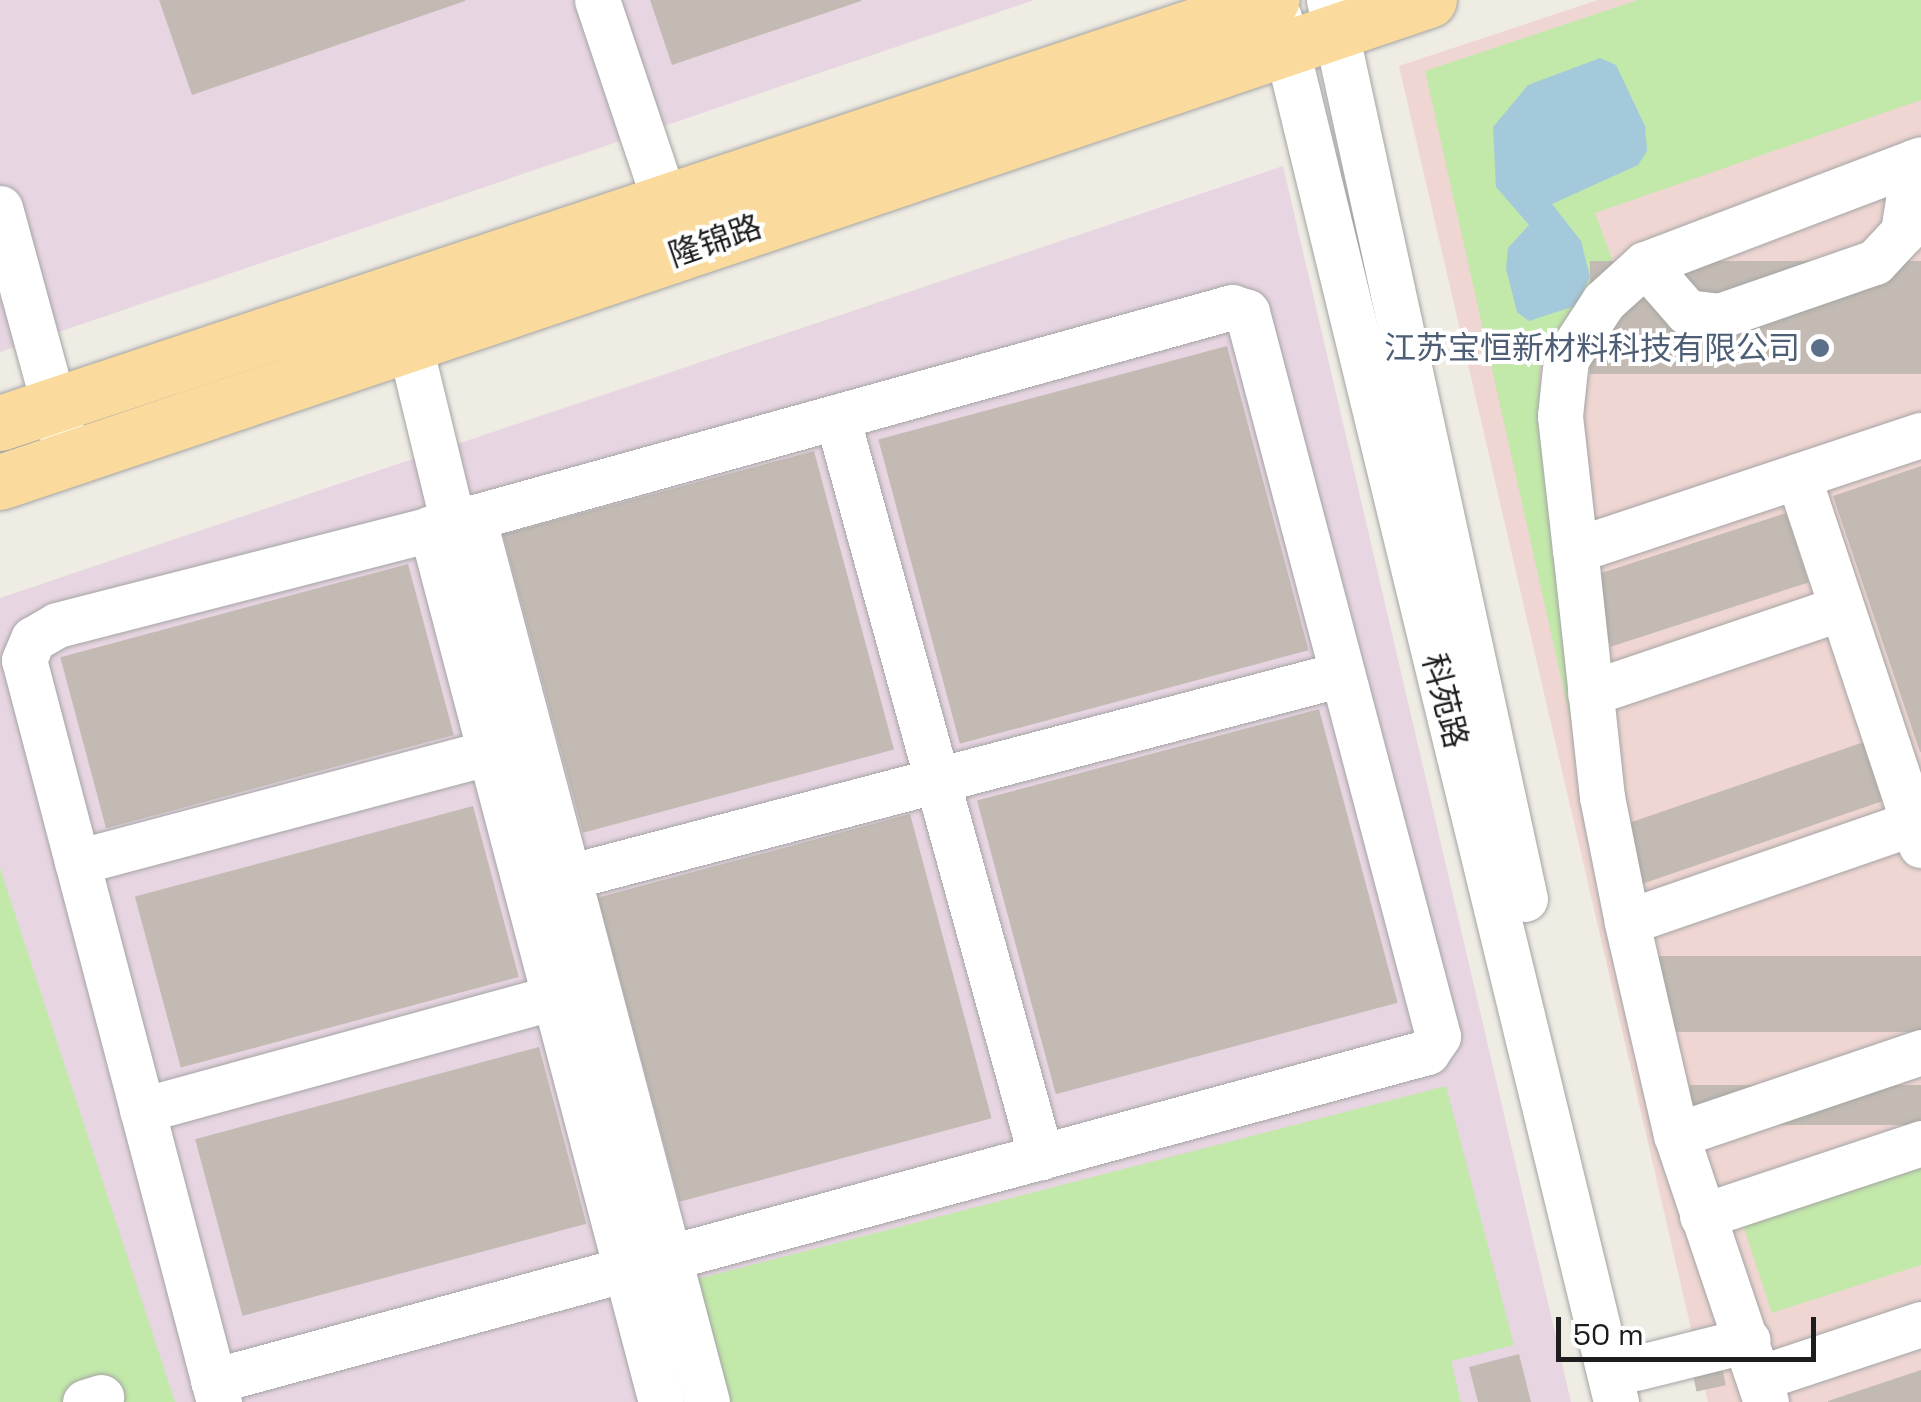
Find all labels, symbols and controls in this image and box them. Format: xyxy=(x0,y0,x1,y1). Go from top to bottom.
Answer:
street label: 隆锦路 xyxy=(663,207,767,275)
place label: 江苏宝恒新材料科技有限公司 xyxy=(1384,329,1800,367)
marker: 江苏宝恒新材料科技有限公司 xyxy=(1809,337,1831,359)
street label: 科苑路 xyxy=(1415,650,1475,752)
scale bar xyxy=(1561,1297,1821,1359)
text: 50 m xyxy=(1573,1315,1644,1354)

